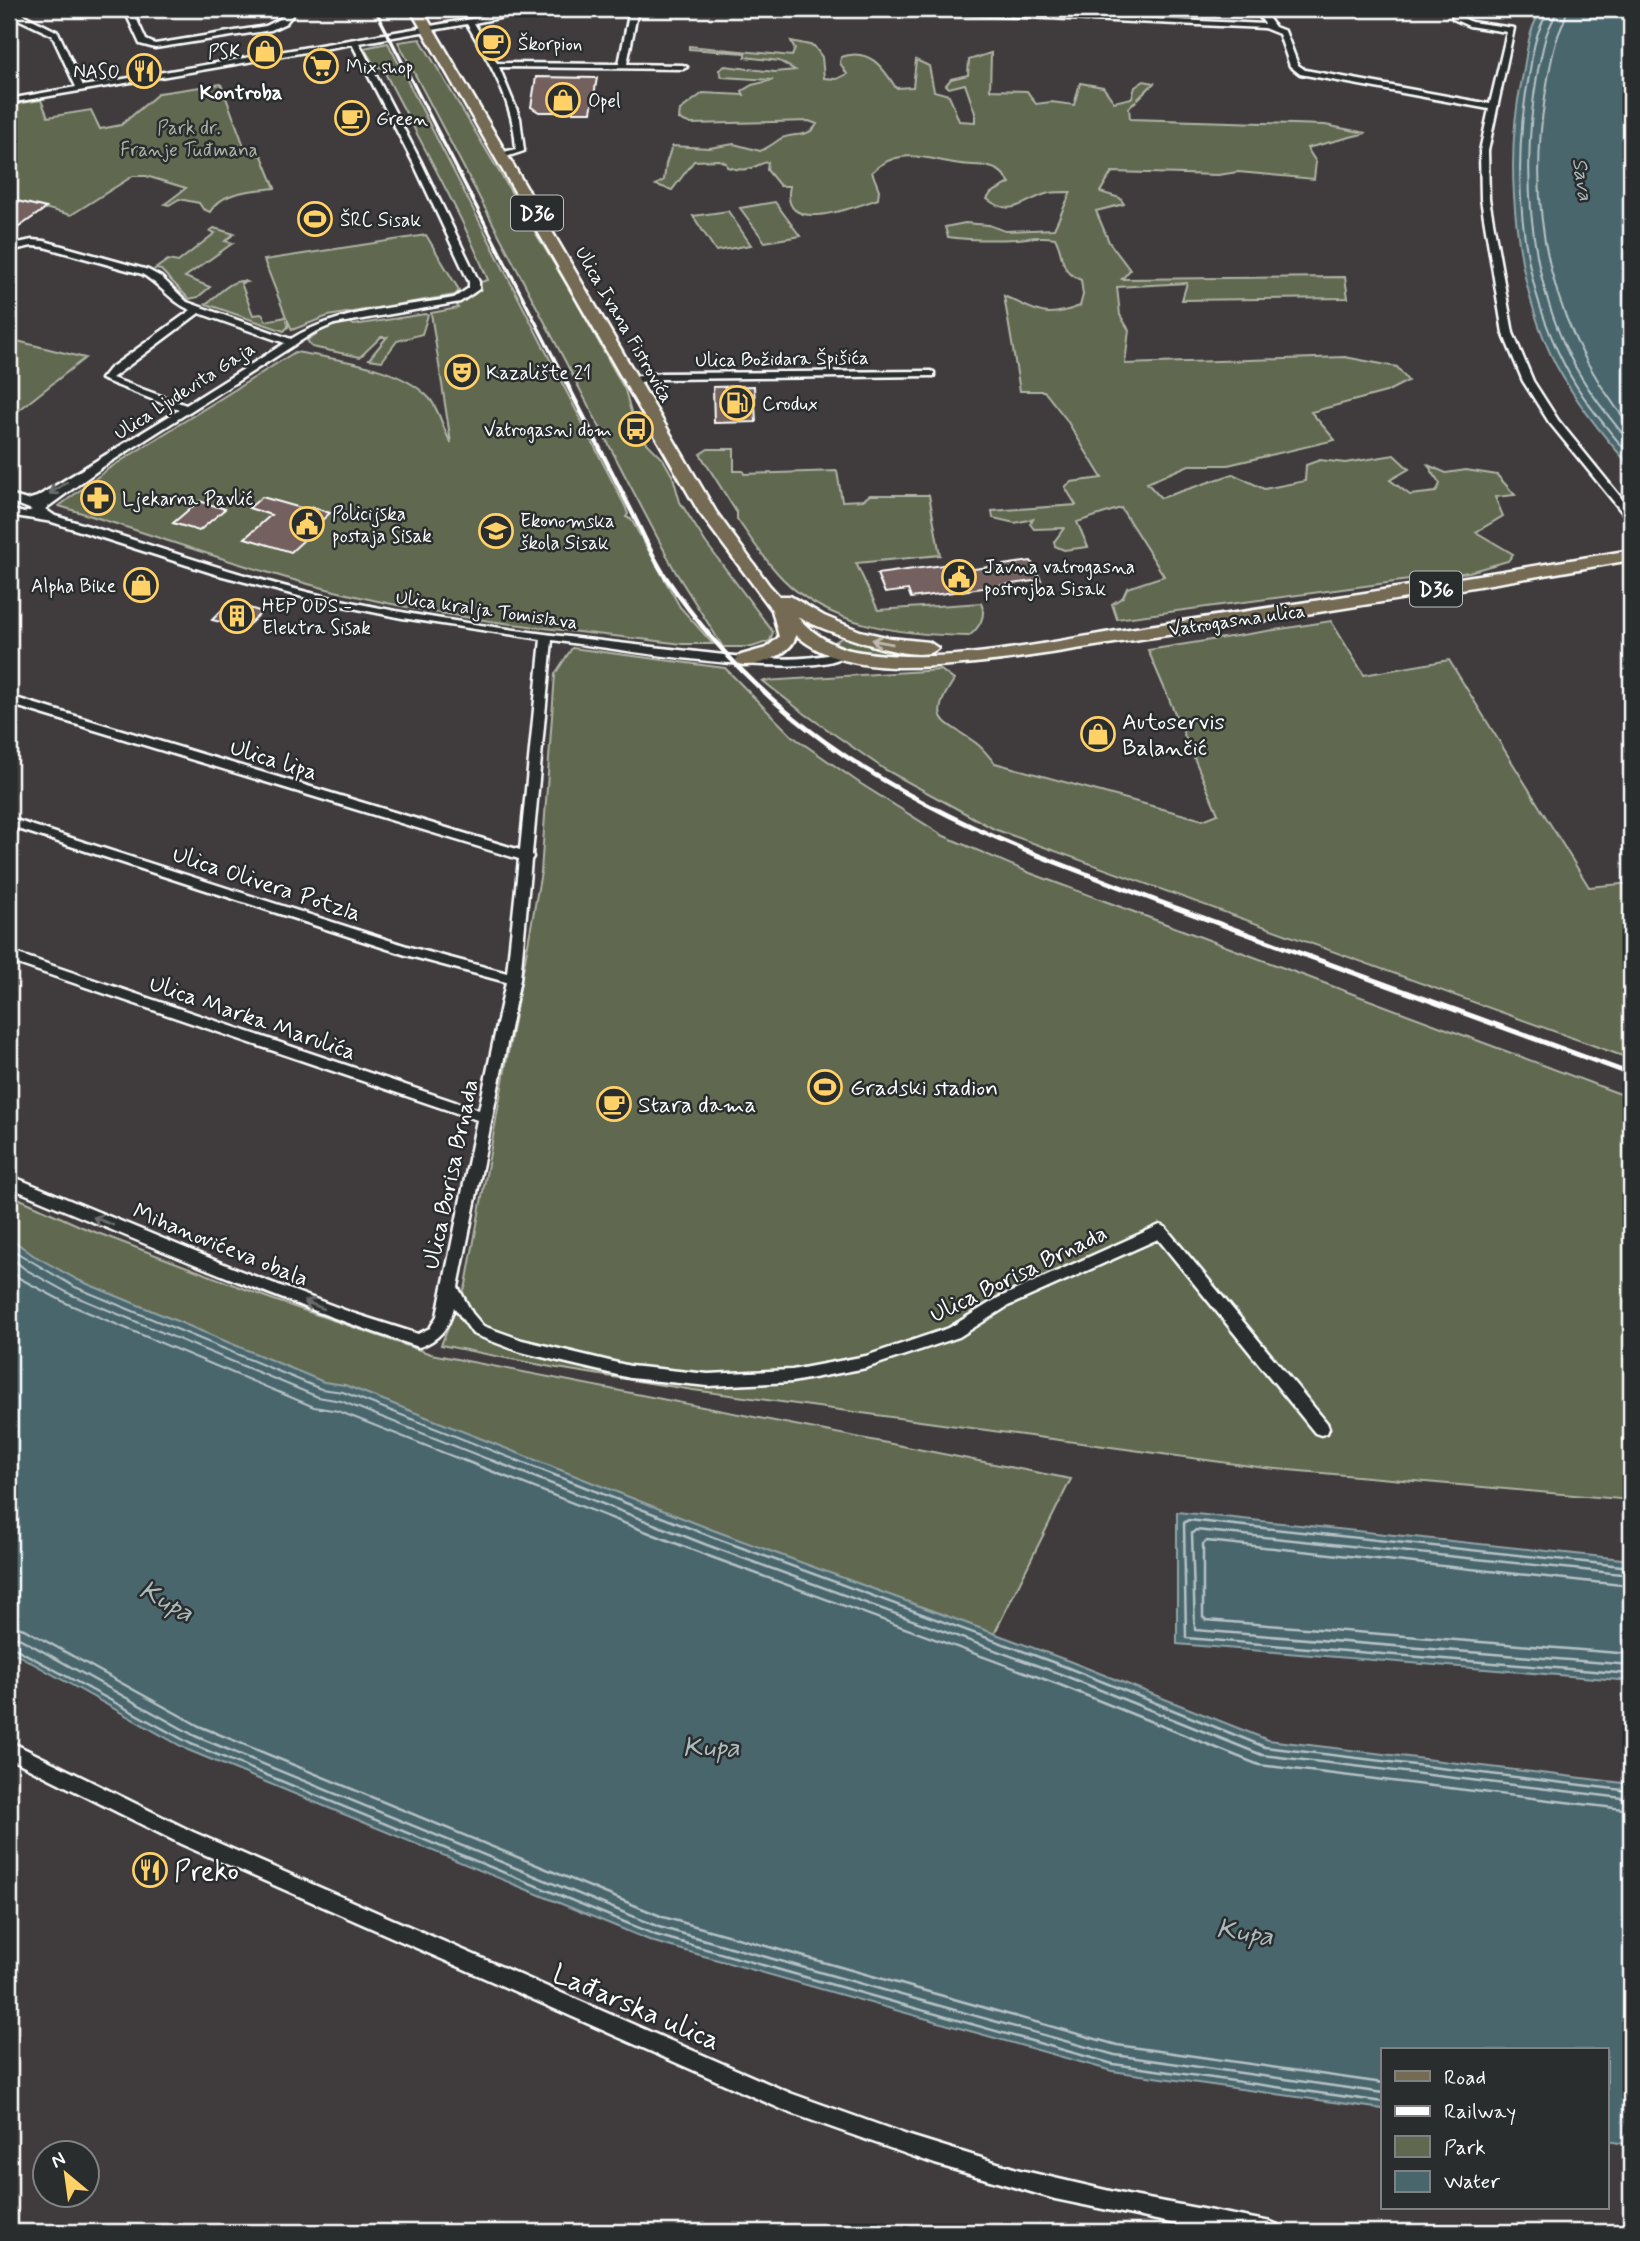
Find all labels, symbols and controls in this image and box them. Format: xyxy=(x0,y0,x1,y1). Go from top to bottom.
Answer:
cafe icon: Škorpion xyxy=(474,24,512,62)
shop icon: PSK xyxy=(246,32,284,70)
place label: Škorpion xyxy=(518,32,582,57)
place label: PSK xyxy=(208,40,240,65)
supermarket icon: Mix shop xyxy=(302,47,340,85)
restaurant icon: NASO xyxy=(125,52,163,90)
place label: Mix shop xyxy=(346,55,413,80)
place label: NASO xyxy=(73,60,120,85)
district label: Kontroba xyxy=(199,79,283,107)
shop icon: Opel xyxy=(544,81,582,119)
place label: Opel xyxy=(588,89,621,114)
cafe icon: Green xyxy=(333,99,371,137)
place label: Green xyxy=(376,107,428,132)
park label: Park dr. Franje Tuđmana xyxy=(120,116,258,163)
water label: Sava xyxy=(1565,156,1599,203)
road number: D36 xyxy=(511,196,563,230)
sports icon: ŠRC Sisak xyxy=(296,200,334,238)
place label: ŠRC Sisak xyxy=(340,208,421,233)
street label: Ulica Ivana Fistrovića xyxy=(569,242,679,407)
street label: Ulica Ljudevita Gaja xyxy=(110,336,261,447)
street label: Ulica Božidara Špišića xyxy=(695,345,869,374)
theatre icon: Kazalište 21 xyxy=(443,353,481,391)
place label: Kazalište 21 xyxy=(486,361,591,386)
fuel station icon: Crodux xyxy=(718,384,756,422)
place label: Crodux xyxy=(762,392,818,417)
bus stop icon: Vatrogasni dom xyxy=(617,410,655,448)
place label: Vatrogasni dom xyxy=(484,418,612,444)
pharmacy icon: Ljekarna Pavlić xyxy=(79,479,117,517)
one-way arrow xyxy=(49,481,69,495)
place label: Ljekarna Pavlić xyxy=(122,487,253,513)
place label: Policijska postaja Sisak xyxy=(332,502,432,549)
public building icon: Policijska postaja Sisak xyxy=(288,505,326,543)
place label: Ekonomska škola Sisak xyxy=(520,509,615,556)
school or university icon: Ekonomska škola Sisak xyxy=(477,512,515,550)
place label: Javna vatrogasna postrojba Sisak xyxy=(984,555,1135,602)
public building icon: Javna vatrogasna postrojba Sisak xyxy=(940,558,978,596)
shop icon: Alpha Bike xyxy=(122,566,160,604)
road number: D36 xyxy=(1410,572,1462,606)
place label: Alpha Bike xyxy=(31,574,116,599)
street label: Ulica kralja Tomislava xyxy=(394,585,579,637)
place label: HEP ODS - Elektra Sisak xyxy=(262,594,371,641)
building icon: HEP ODS - Elektra Sisak xyxy=(218,597,256,635)
street label: Vatrogasna ulica xyxy=(1167,599,1307,643)
one-way arrow xyxy=(871,635,894,648)
place label: Autoservis Balančić xyxy=(1122,708,1225,764)
shop icon: Autoservis Balančić xyxy=(1079,715,1117,753)
street label: Ulica lipa xyxy=(226,733,321,788)
street label: Ulica Olivera Potzla xyxy=(168,840,365,930)
street label: Ulica Marka Marulića xyxy=(145,969,360,1068)
sports icon: Gradski stadion xyxy=(806,1068,844,1106)
place label: Gradski stadion xyxy=(850,1074,998,1104)
street label: Ulica Borisa Brnada xyxy=(417,1077,487,1272)
cafe icon: Stara dama xyxy=(595,1085,633,1123)
place label: Stara dama xyxy=(638,1091,756,1121)
street label: Mihanovićeva obala xyxy=(128,1197,312,1295)
one-way arrow xyxy=(92,1213,114,1226)
street label: Ulica Borisa Brnada xyxy=(925,1219,1113,1331)
one-way arrow xyxy=(303,1298,325,1311)
water label: Kupa xyxy=(132,1572,200,1632)
water label: Kupa xyxy=(682,1730,740,1767)
restaurant icon: Preko xyxy=(131,1851,169,1889)
place label: Preko xyxy=(174,1854,239,1891)
water label: Kupa xyxy=(1213,1911,1276,1956)
street label: Lađarska ulica xyxy=(547,1956,725,2060)
legend xyxy=(1381,2048,1608,2210)
text: Road xyxy=(1444,2064,1486,2092)
text: Railway xyxy=(1444,2098,1516,2126)
text: Park xyxy=(1444,2134,1486,2162)
north arrow xyxy=(32,2140,102,2210)
text: N xyxy=(47,2146,70,2174)
text: Water xyxy=(1444,2168,1500,2196)

